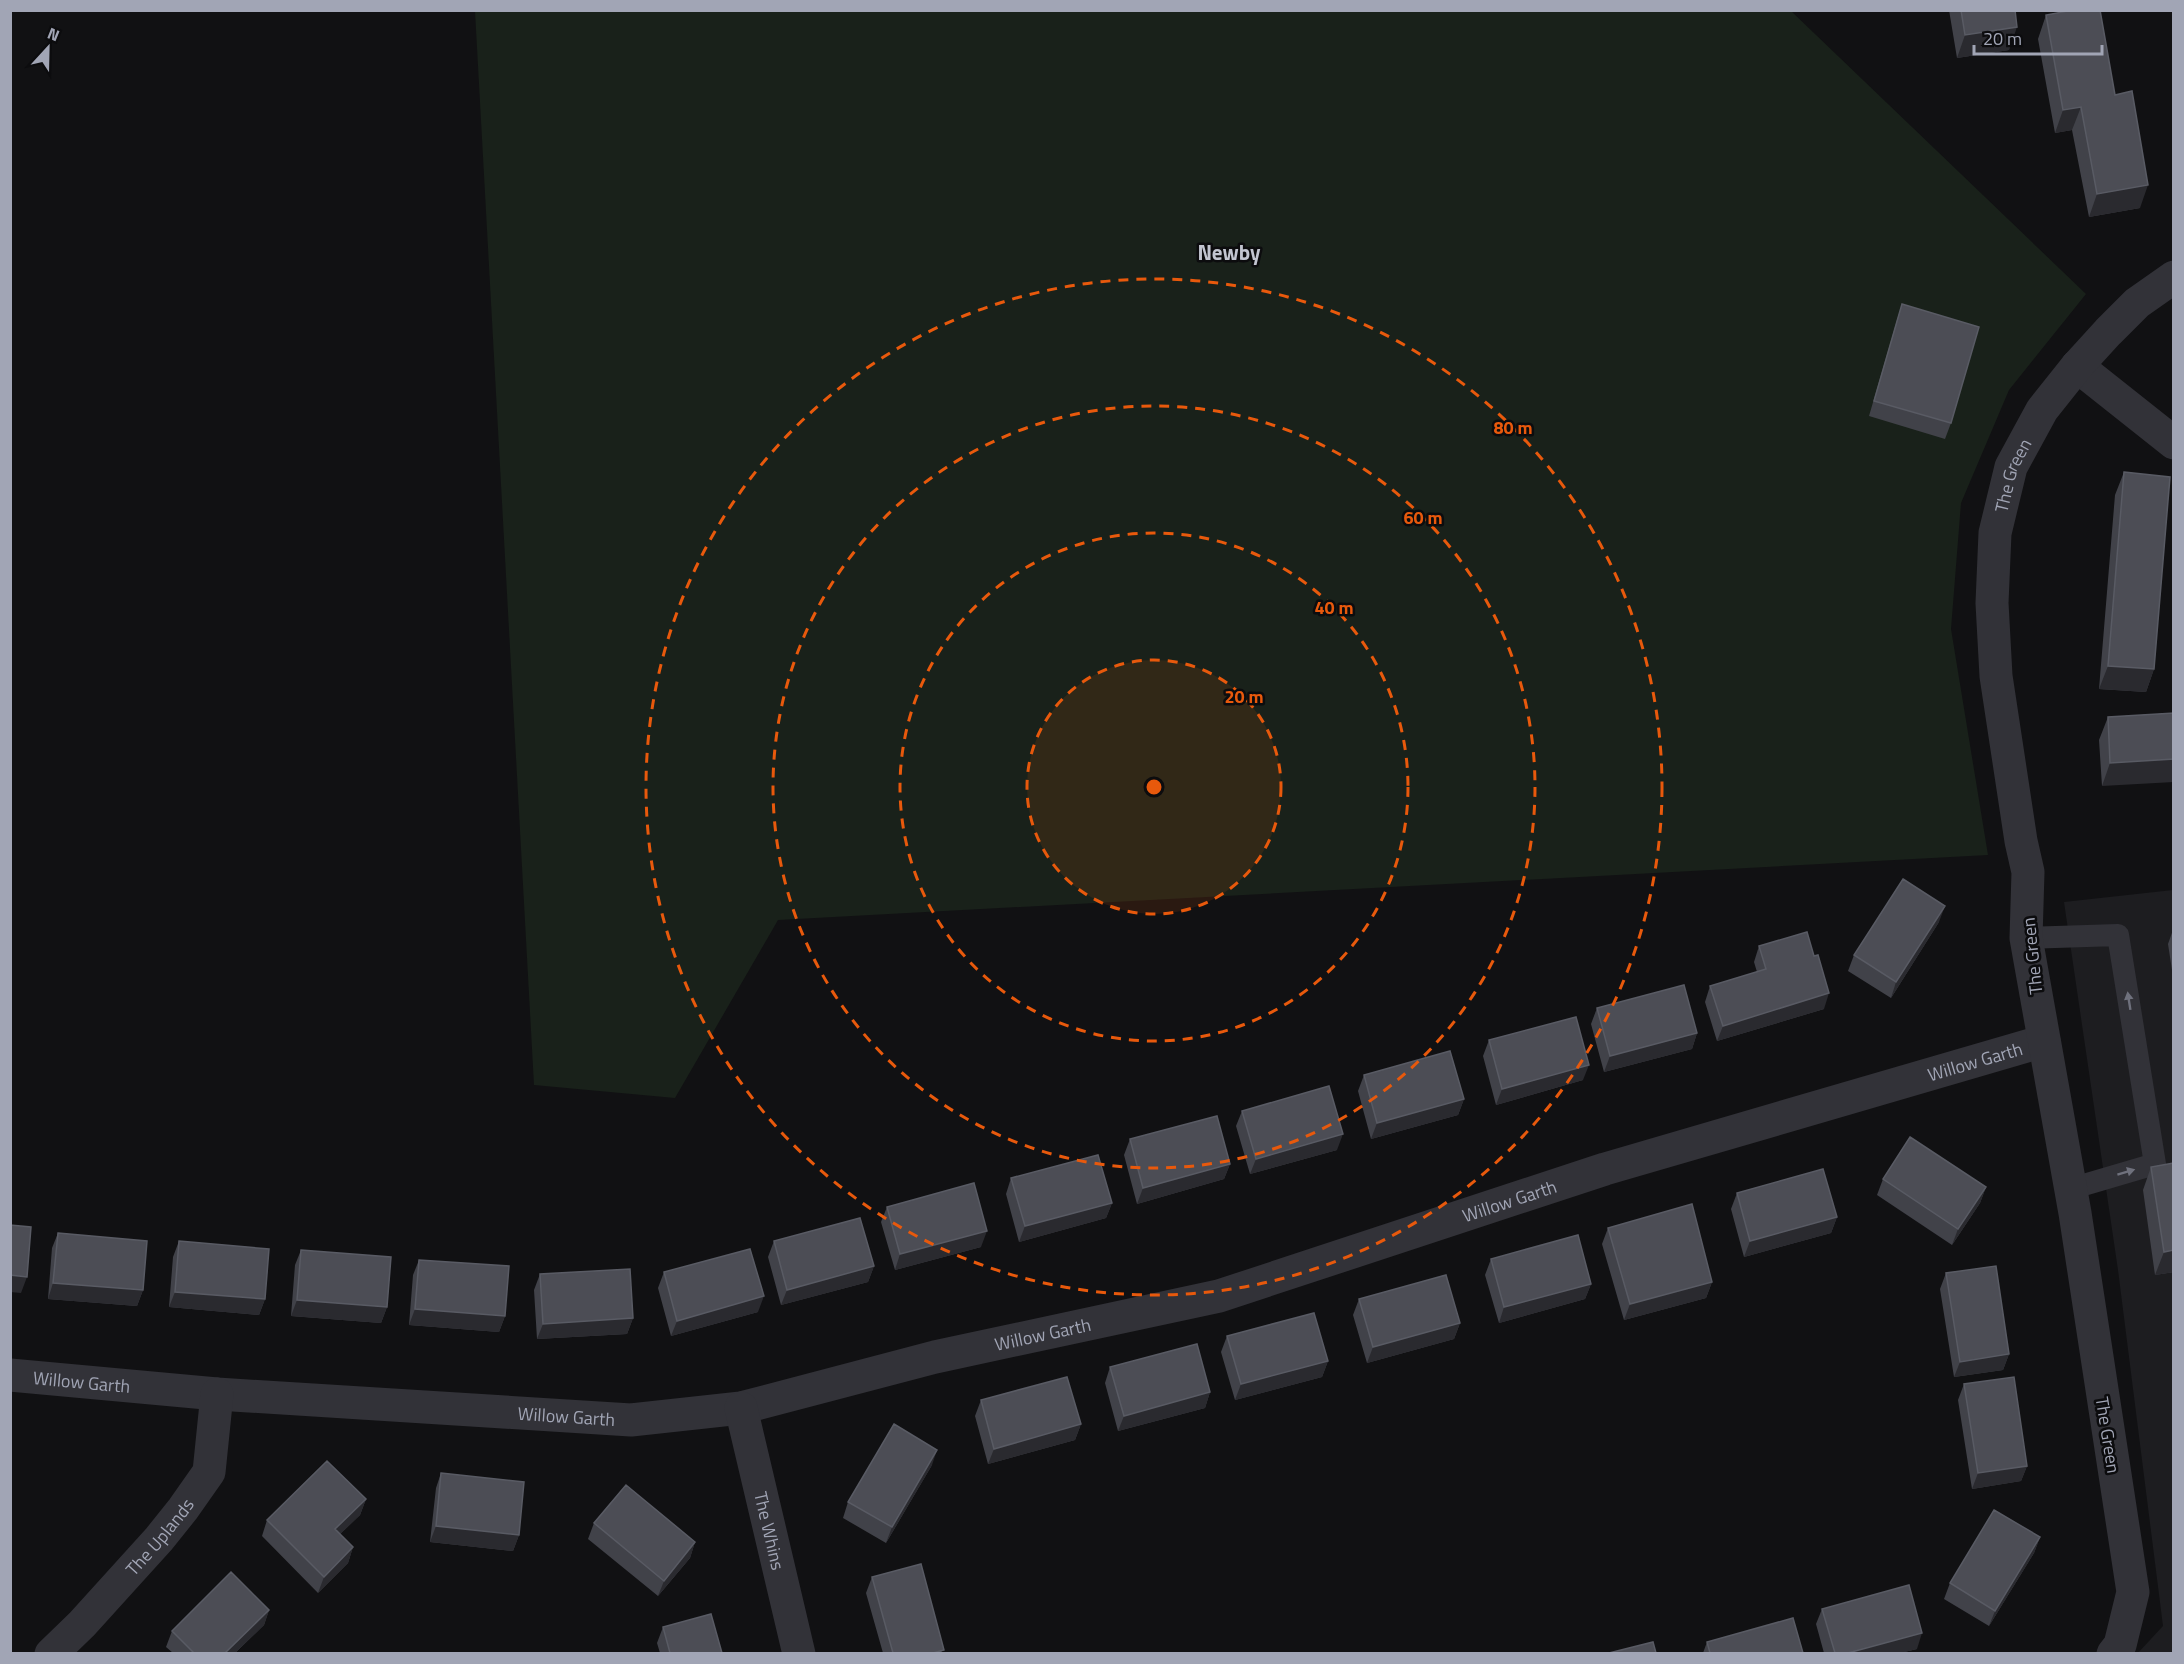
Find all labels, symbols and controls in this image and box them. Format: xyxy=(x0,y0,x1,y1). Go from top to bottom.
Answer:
north arrow xyxy=(18,18,78,78)
scale bar xyxy=(1974,18,2102,56)
text: N xyxy=(44,21,63,47)
text: 20 m xyxy=(1983,25,2022,52)
district label: Newby xyxy=(1197,236,1261,268)
text: 80 m xyxy=(1493,414,1533,441)
street label: The Green xyxy=(1987,433,2038,515)
text: 60 m xyxy=(1403,504,1443,531)
text: 40 m xyxy=(1314,594,1354,621)
text: 20 m xyxy=(1224,683,1264,710)
centre of rings xyxy=(1144,777,1164,797)
street label: The Green xyxy=(2015,916,2049,996)
one-way arrow xyxy=(2124,991,2133,1010)
street label: Willow Garth xyxy=(1924,1035,2026,1088)
one-way arrow xyxy=(2117,1167,2135,1176)
street label: Willow Garth xyxy=(1459,1172,1560,1229)
street label: Willow Garth xyxy=(992,1310,1093,1357)
street label: Willow Garth xyxy=(32,1364,132,1399)
street label: The Green xyxy=(2089,1395,2127,1475)
street label: Willow Garth xyxy=(517,1399,616,1432)
street label: The Whins xyxy=(748,1489,792,1573)
street label: The Uplands xyxy=(119,1492,200,1581)

